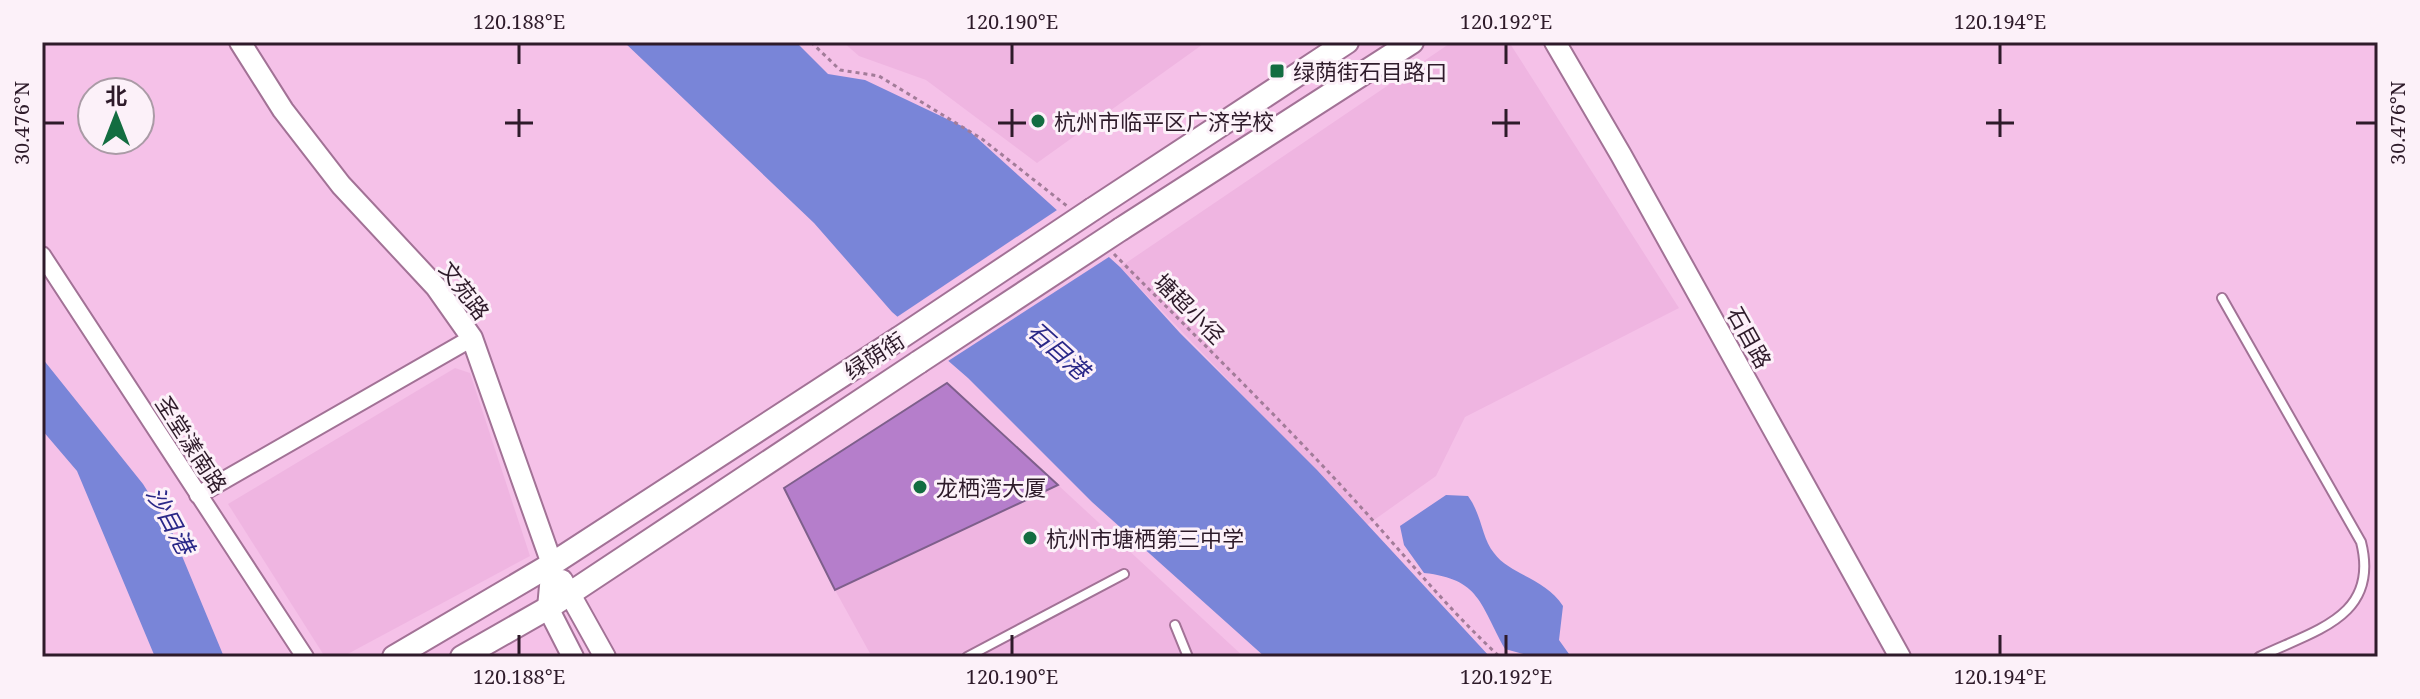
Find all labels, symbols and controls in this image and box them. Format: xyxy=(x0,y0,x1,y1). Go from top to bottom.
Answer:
text: 120.188°E xyxy=(473,8,565,35)
text: 120.190°E xyxy=(966,8,1058,35)
text: 120.192°E xyxy=(1460,8,1552,35)
text: 120.194°E xyxy=(1954,8,2046,35)
place label: 绿荫街石目路口 xyxy=(1293,56,1447,86)
marker: 绿荫街石目路口 xyxy=(1268,62,1286,80)
north arrow xyxy=(76,76,156,156)
text: 北 xyxy=(105,80,127,110)
text: 30.476°N xyxy=(8,81,35,165)
text: 30.476°N xyxy=(2384,81,2411,165)
place label: 杭州市临平区广济学校 xyxy=(1054,106,1274,136)
marker: 杭州市临平区广济学校 xyxy=(1029,112,1047,130)
street label: 文苑路 xyxy=(433,255,497,325)
street label: 塘超小径 xyxy=(1148,266,1232,350)
street label: 石目路 xyxy=(1721,301,1779,373)
water label: 石目港 xyxy=(1021,314,1099,388)
street label: 绿荫街 xyxy=(838,324,910,386)
street label: 圣堂漾南路 xyxy=(149,390,235,498)
place label: 龙栖湾大厦 xyxy=(936,472,1046,502)
marker: 龙栖湾大厦 xyxy=(911,478,929,496)
water label: 沙目港 xyxy=(140,480,204,562)
place label: 杭州市塘栖第三中学 xyxy=(1046,523,1244,553)
marker: 杭州市塘栖第三中学 xyxy=(1021,529,1039,547)
text: 120.188°E xyxy=(473,663,565,690)
text: 120.190°E xyxy=(966,663,1058,690)
text: 120.192°E xyxy=(1460,663,1552,690)
text: 120.194°E xyxy=(1954,663,2046,690)

